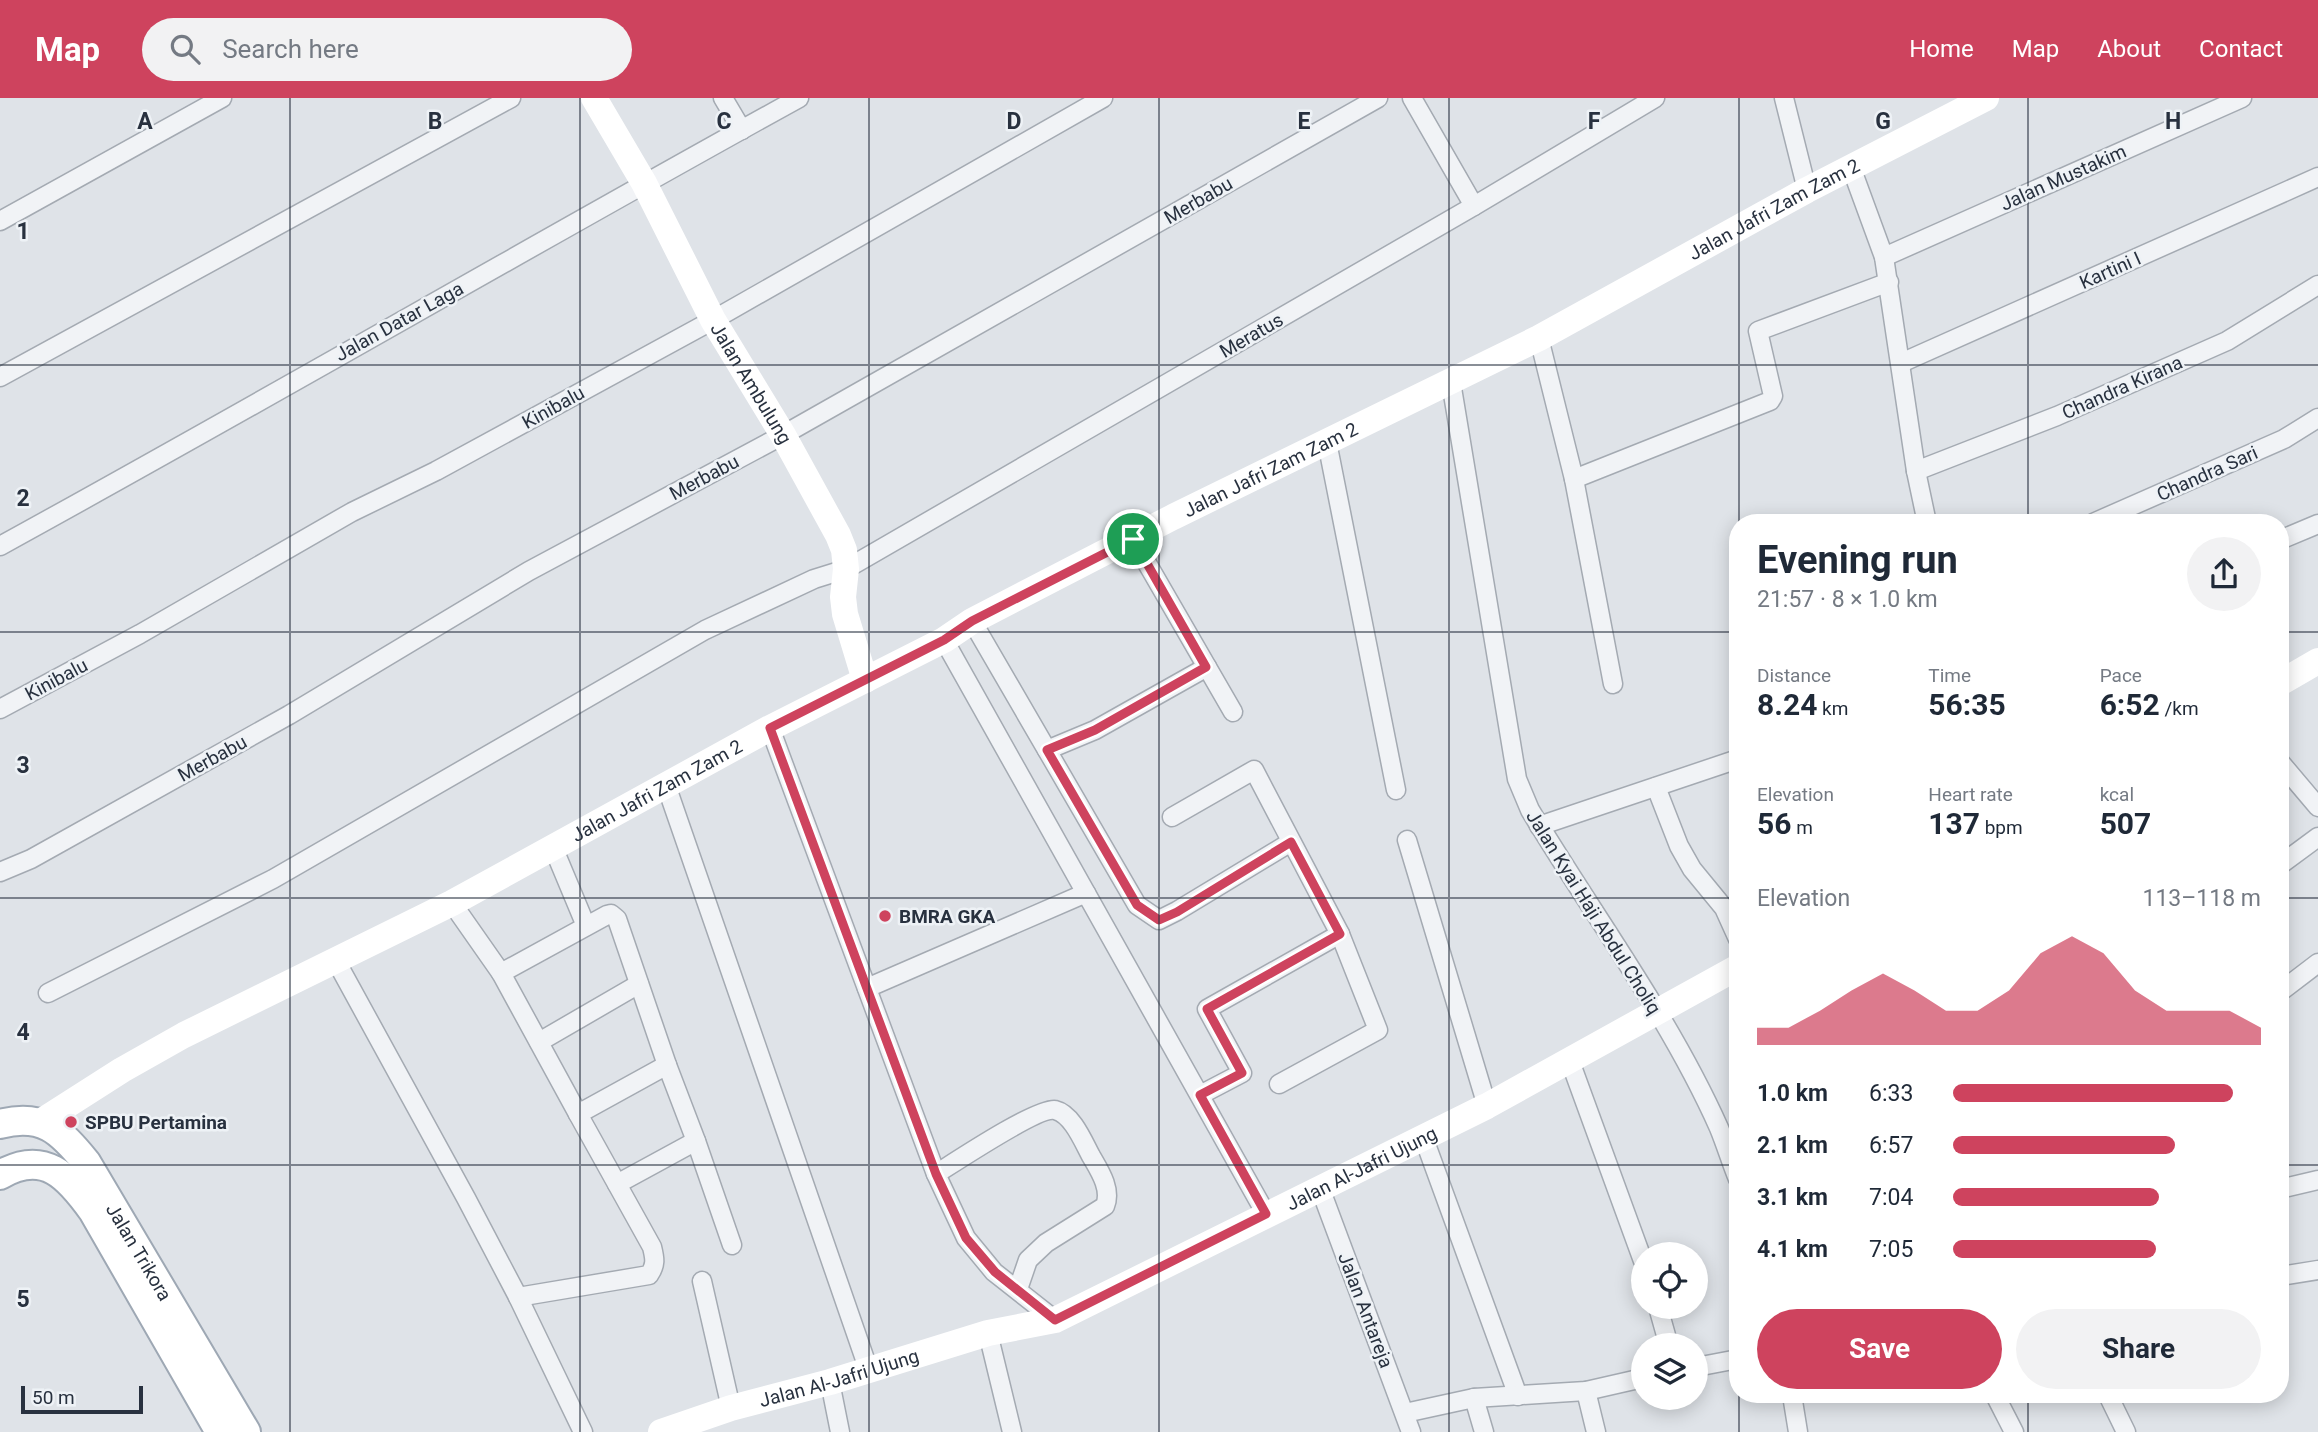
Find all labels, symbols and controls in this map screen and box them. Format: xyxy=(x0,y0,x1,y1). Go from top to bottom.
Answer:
search box xyxy=(142,18,632,81)
text: Map xyxy=(35,30,100,69)
icon: search xyxy=(166,30,204,68)
text: Search here xyxy=(222,34,359,64)
text: Home xyxy=(1909,35,1974,63)
text: Map xyxy=(2012,35,2059,63)
text: About xyxy=(2097,35,2161,63)
text: Contact xyxy=(2199,35,2283,63)
text: A xyxy=(137,108,153,135)
text: B xyxy=(428,108,442,135)
text: C xyxy=(716,108,732,135)
text: D xyxy=(1007,108,1021,135)
text: E xyxy=(1298,108,1311,135)
text: F xyxy=(1588,108,1601,135)
text: G xyxy=(1875,108,1891,135)
text: H xyxy=(2165,108,2181,135)
street label: Jalan Mustakim xyxy=(1997,139,2130,215)
street label: Jalan Jafri Zam Zam 2 xyxy=(1685,154,1864,265)
street label: Merbabu xyxy=(1160,172,1237,229)
text: 1 xyxy=(16,218,30,245)
street label: Kartini I xyxy=(2076,247,2145,294)
street label: Jalan Datar Laga xyxy=(331,277,467,366)
street label: Meratus xyxy=(1215,308,1287,363)
street label: Jalan Ambulung xyxy=(705,319,797,448)
street label: Chandra Kirana xyxy=(2058,351,2186,424)
street label: Kinibalu xyxy=(518,381,588,434)
street label: Jalan Jafri Zam Zam 2 xyxy=(1180,417,1362,522)
street label: Chandra Sari xyxy=(2153,441,2261,506)
street label: Merbabu xyxy=(666,450,743,505)
text: 2 xyxy=(16,485,30,512)
pin xyxy=(1103,509,1163,569)
icon: arrive xyxy=(1114,520,1152,558)
button: share xyxy=(2187,537,2261,611)
text: Evening run xyxy=(1757,538,1958,582)
text: 21:57 · 8 × 1.0 km xyxy=(1757,586,1938,613)
street label: Kinibalu xyxy=(21,653,92,706)
text: Distance xyxy=(1757,664,1831,687)
text: Time xyxy=(1928,664,1971,687)
text: Pace xyxy=(2100,664,2142,687)
text: 8.24 xyxy=(1757,687,1817,722)
text: 56:35 xyxy=(1928,687,2006,722)
text: 6:52 xyxy=(2100,687,2160,722)
text: km xyxy=(1817,697,1848,720)
text: /km xyxy=(2160,697,2199,720)
street label: Merbabu xyxy=(174,730,251,787)
street label: Jalan Jafri Zam Zam 2 xyxy=(568,735,746,847)
text: 3 xyxy=(16,752,30,779)
text: Elevation xyxy=(1757,783,1834,806)
text: Heart rate xyxy=(1928,783,2013,806)
text: kcal xyxy=(2100,783,2134,806)
street label: Jalan Kyai Haji Abdul Choliq xyxy=(1521,806,1666,1018)
text: 56 xyxy=(1757,806,1791,841)
text: 137 xyxy=(1928,806,1980,841)
text: 507 xyxy=(2100,806,2151,841)
text: m xyxy=(1791,816,1813,839)
text: bpm xyxy=(1980,816,2023,839)
text: Elevation xyxy=(1757,885,1850,912)
text: 113–118 m xyxy=(2142,885,2261,912)
place label: BMRA GKA xyxy=(899,905,995,928)
marker: BMRA GKA xyxy=(877,908,893,924)
text: 4 xyxy=(16,1019,30,1046)
text: 1.0 km xyxy=(1757,1080,1828,1107)
text: 6:33 xyxy=(1869,1080,1913,1107)
place label: SPBU Pertamina xyxy=(85,1111,227,1134)
marker: SPBU Pertamina xyxy=(63,1114,79,1130)
street label: Jalan Al-Jafri Ujung xyxy=(1283,1122,1441,1216)
text: 2.1 km xyxy=(1757,1132,1828,1159)
text: 6:57 xyxy=(1869,1132,1913,1159)
text: 3.1 km xyxy=(1757,1184,1828,1211)
text: 7:04 xyxy=(1869,1184,1913,1211)
street label: Jalan Trikora xyxy=(101,1199,177,1305)
text: 4.1 km xyxy=(1757,1236,1828,1263)
text: 7:05 xyxy=(1869,1236,1913,1263)
map controls xyxy=(1631,1242,1708,1410)
button: locate xyxy=(1631,1242,1708,1319)
street label: Jalan Antareja xyxy=(1333,1249,1398,1371)
text: 5 xyxy=(16,1286,30,1313)
button: Save xyxy=(1757,1309,2002,1389)
button: Share xyxy=(2016,1309,2261,1389)
button: layers xyxy=(1631,1333,1708,1410)
street label: Jalan Al-Jafri Ujung xyxy=(757,1344,922,1412)
scale bar xyxy=(21,1383,144,1415)
text: 50 m xyxy=(32,1386,75,1409)

